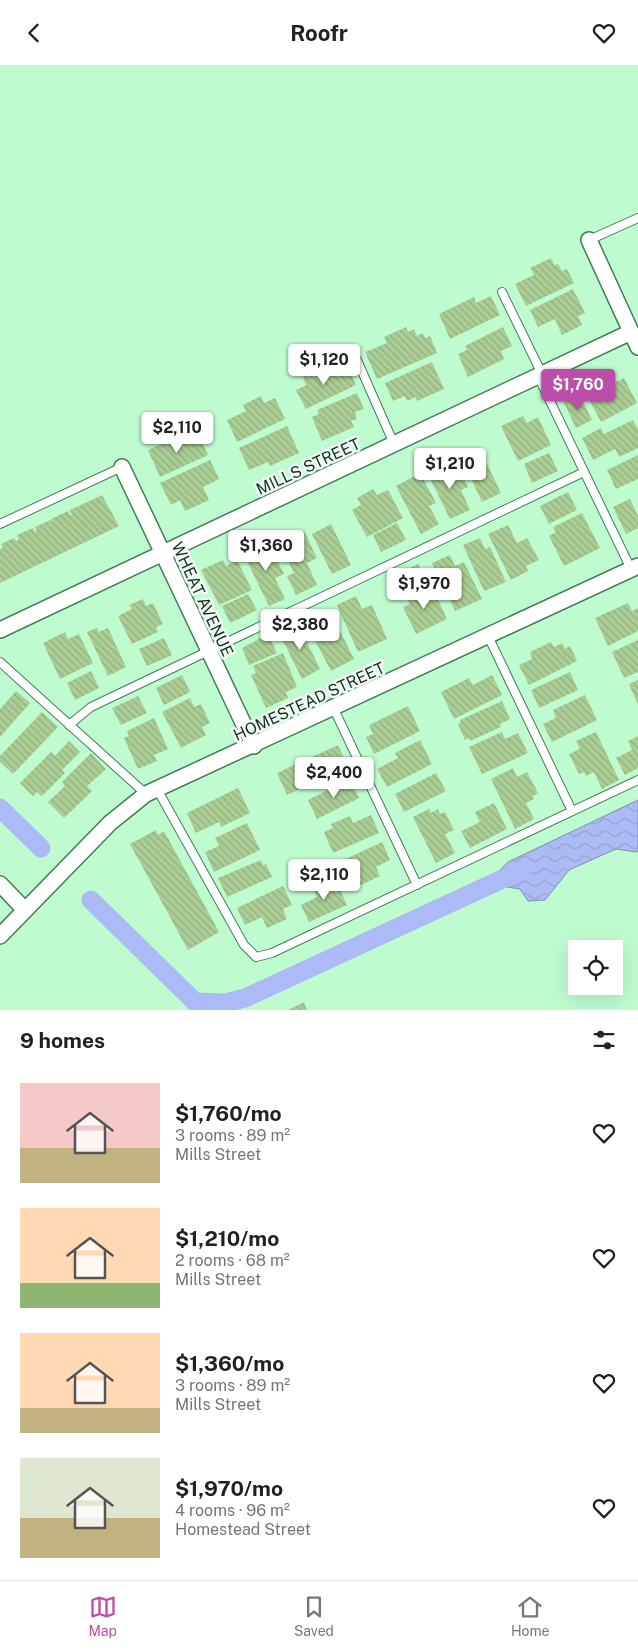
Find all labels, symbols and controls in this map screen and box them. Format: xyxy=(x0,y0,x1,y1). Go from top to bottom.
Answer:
icon: back xyxy=(20,19,48,47)
icon: heart xyxy=(590,19,618,47)
text: Roofr xyxy=(290,20,348,46)
pin: $1,120 xyxy=(283,343,365,386)
text: $1,120 xyxy=(299,350,349,369)
pin: $1,760 xyxy=(537,369,619,411)
text: $1,760 xyxy=(552,375,604,394)
pin: $2,110 xyxy=(136,411,218,454)
text: $2,110 xyxy=(152,418,202,437)
street label: MILLS STREET xyxy=(253,434,364,499)
pin: $1,210 xyxy=(409,447,491,490)
text: $1,210 xyxy=(425,454,475,473)
pin: $1,360 xyxy=(225,529,307,572)
text: $1,360 xyxy=(239,536,293,555)
street label: WHEAT AVENUE xyxy=(168,539,237,659)
pin: $1,970 xyxy=(383,567,465,610)
text: $1,970 xyxy=(398,574,450,593)
pin: $2,380 xyxy=(259,609,341,651)
text: $2,380 xyxy=(271,615,329,634)
street label: HOMESTEAD STREET xyxy=(231,658,388,745)
pin: $2,400 xyxy=(293,757,375,799)
text: $2,400 xyxy=(306,763,362,782)
pin: $2,110 xyxy=(283,859,365,901)
text: $2,110 xyxy=(299,865,349,884)
map controls xyxy=(568,940,623,995)
button: locate xyxy=(568,940,623,995)
icon: filters xyxy=(590,1026,618,1054)
text: 9 homes xyxy=(20,1028,105,1053)
text: $1,760/mo xyxy=(175,1101,282,1126)
icon: home xyxy=(60,1103,120,1163)
icon: heart xyxy=(590,1119,618,1147)
text: 3 rooms · 89 m² xyxy=(175,1126,290,1145)
text: Mills Street xyxy=(175,1145,261,1164)
text: $1,210/mo xyxy=(175,1226,279,1251)
icon: home xyxy=(60,1228,120,1288)
icon: heart xyxy=(590,1244,618,1272)
text: 2 rooms · 68 m² xyxy=(175,1251,290,1270)
text: Mills Street xyxy=(175,1270,261,1289)
text: $1,360/mo xyxy=(175,1351,284,1376)
icon: home xyxy=(60,1353,120,1413)
icon: heart xyxy=(590,1369,618,1397)
text: 3 rooms · 89 m² xyxy=(175,1376,290,1395)
text: Mills Street xyxy=(175,1395,261,1414)
text: $1,970/mo xyxy=(175,1476,283,1501)
icon: home xyxy=(60,1478,120,1538)
icon: heart xyxy=(590,1494,618,1522)
text: 4 rooms · 96 m² xyxy=(175,1501,290,1520)
text: Homestead Street xyxy=(175,1520,311,1539)
tab: Map xyxy=(88,1593,117,1639)
tab: Saved xyxy=(294,1593,334,1639)
tab: Home xyxy=(511,1593,550,1639)

